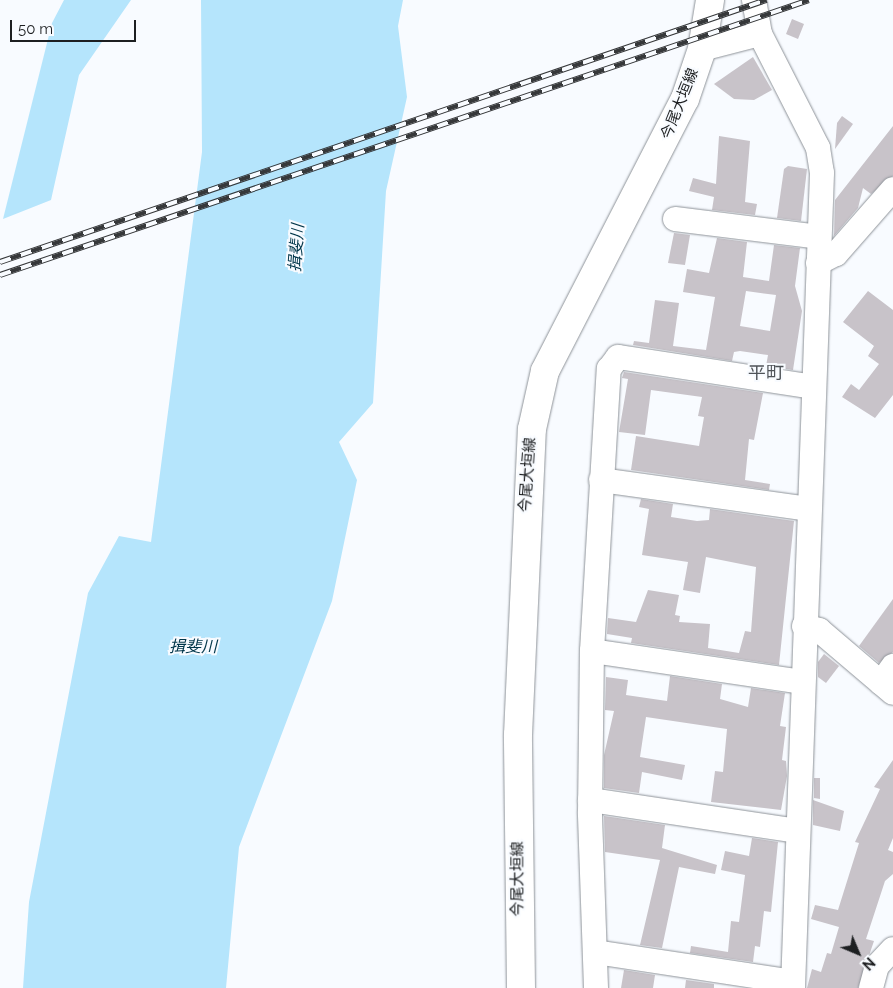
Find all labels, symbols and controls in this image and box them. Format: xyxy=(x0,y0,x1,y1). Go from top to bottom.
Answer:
scale bar xyxy=(12,10,139,42)
text: 50 m xyxy=(18,20,53,38)
street label: 今尾大垣線 xyxy=(658,66,702,142)
water label: 揖斐川 xyxy=(286,223,308,273)
district label: 平町 xyxy=(748,362,784,384)
street label: 今尾大垣線 xyxy=(516,437,540,513)
water label: 揖斐川 xyxy=(169,637,217,657)
street label: 今尾大垣線 xyxy=(509,842,527,916)
north arrow xyxy=(833,928,883,978)
text: N xyxy=(859,954,878,973)

